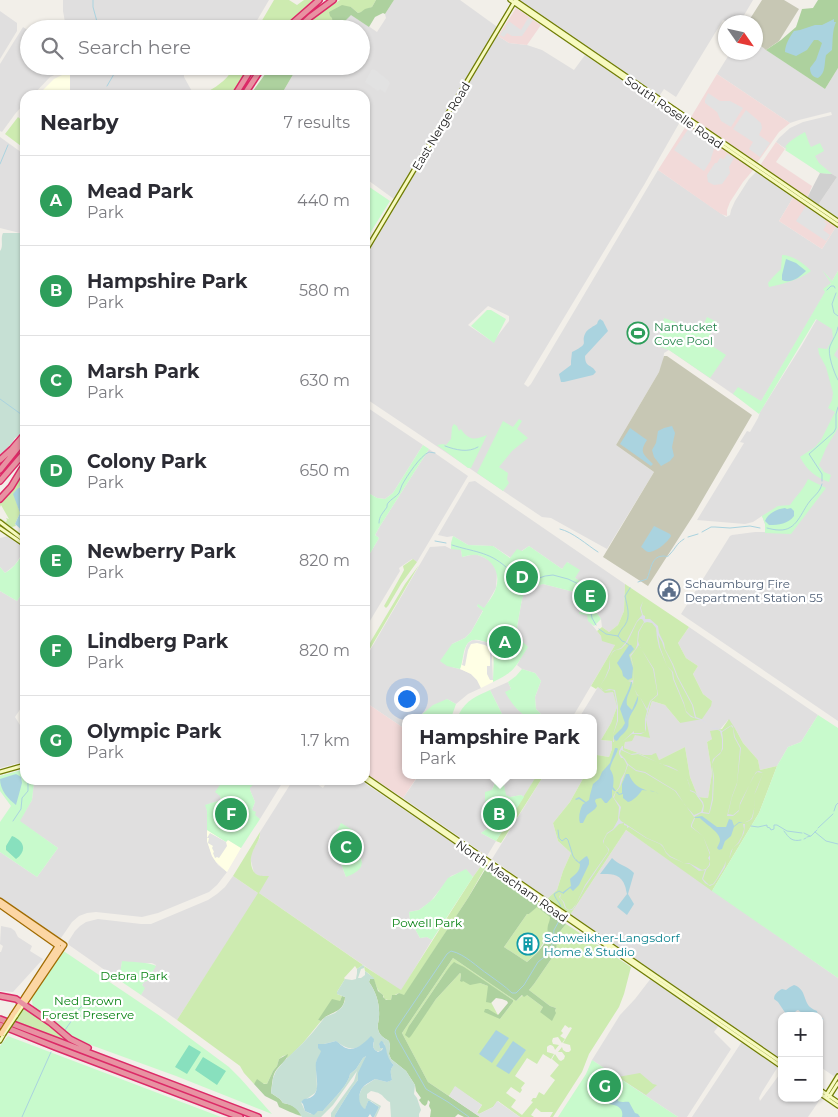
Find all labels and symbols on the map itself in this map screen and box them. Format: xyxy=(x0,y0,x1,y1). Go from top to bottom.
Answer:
north arrow xyxy=(718,15,763,60)
street label: South Roselle Road xyxy=(622,72,726,152)
street label: East Nerge Road xyxy=(409,79,473,173)
place label: Nantucket Cove Pool xyxy=(654,319,718,348)
sports icon: Nantucket Cove Pool xyxy=(626,321,650,345)
pin: D xyxy=(506,558,538,596)
place label: Schaumburg Fire Department Station 55 xyxy=(685,576,823,605)
pin: E xyxy=(574,577,606,615)
public building icon: Schaumburg Fire Department Station 55 xyxy=(657,578,681,602)
pin: A xyxy=(489,623,521,661)
your location xyxy=(394,686,420,712)
pin: F xyxy=(215,795,247,833)
pin: B xyxy=(483,795,515,833)
pin: C xyxy=(330,828,362,866)
street label: North Meacham Road xyxy=(453,837,571,925)
park label: Powell Park xyxy=(392,915,463,930)
place label: Schweikher-Langsdorf Home & Studio xyxy=(544,930,680,959)
building icon: Schweikher-Langsdorf Home & Studio xyxy=(516,932,540,956)
park label: Debra Park xyxy=(100,968,168,983)
park label: Ned Brown Forest Preserve xyxy=(42,993,134,1022)
pin: G xyxy=(589,1067,621,1105)

